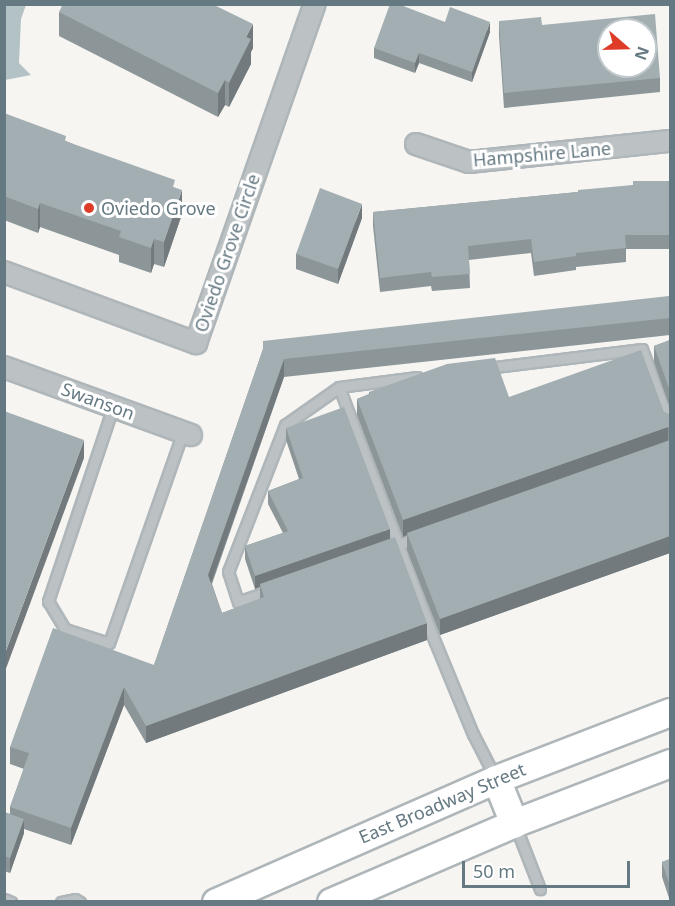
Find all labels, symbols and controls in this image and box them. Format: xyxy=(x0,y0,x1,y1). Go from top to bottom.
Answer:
north arrow xyxy=(597,18,657,78)
text: N xyxy=(629,44,655,63)
street label: Hampshire Lane xyxy=(472,137,612,171)
street label: Oviedo Grove Circle xyxy=(190,171,264,335)
place label: Oviedo Grove xyxy=(101,197,216,219)
marker: Oviedo Grove xyxy=(82,201,96,215)
street label: Swanson xyxy=(59,378,137,424)
street label: East Broadway Street xyxy=(355,758,529,848)
scale bar xyxy=(465,849,633,887)
text: 50 m xyxy=(473,859,515,883)

